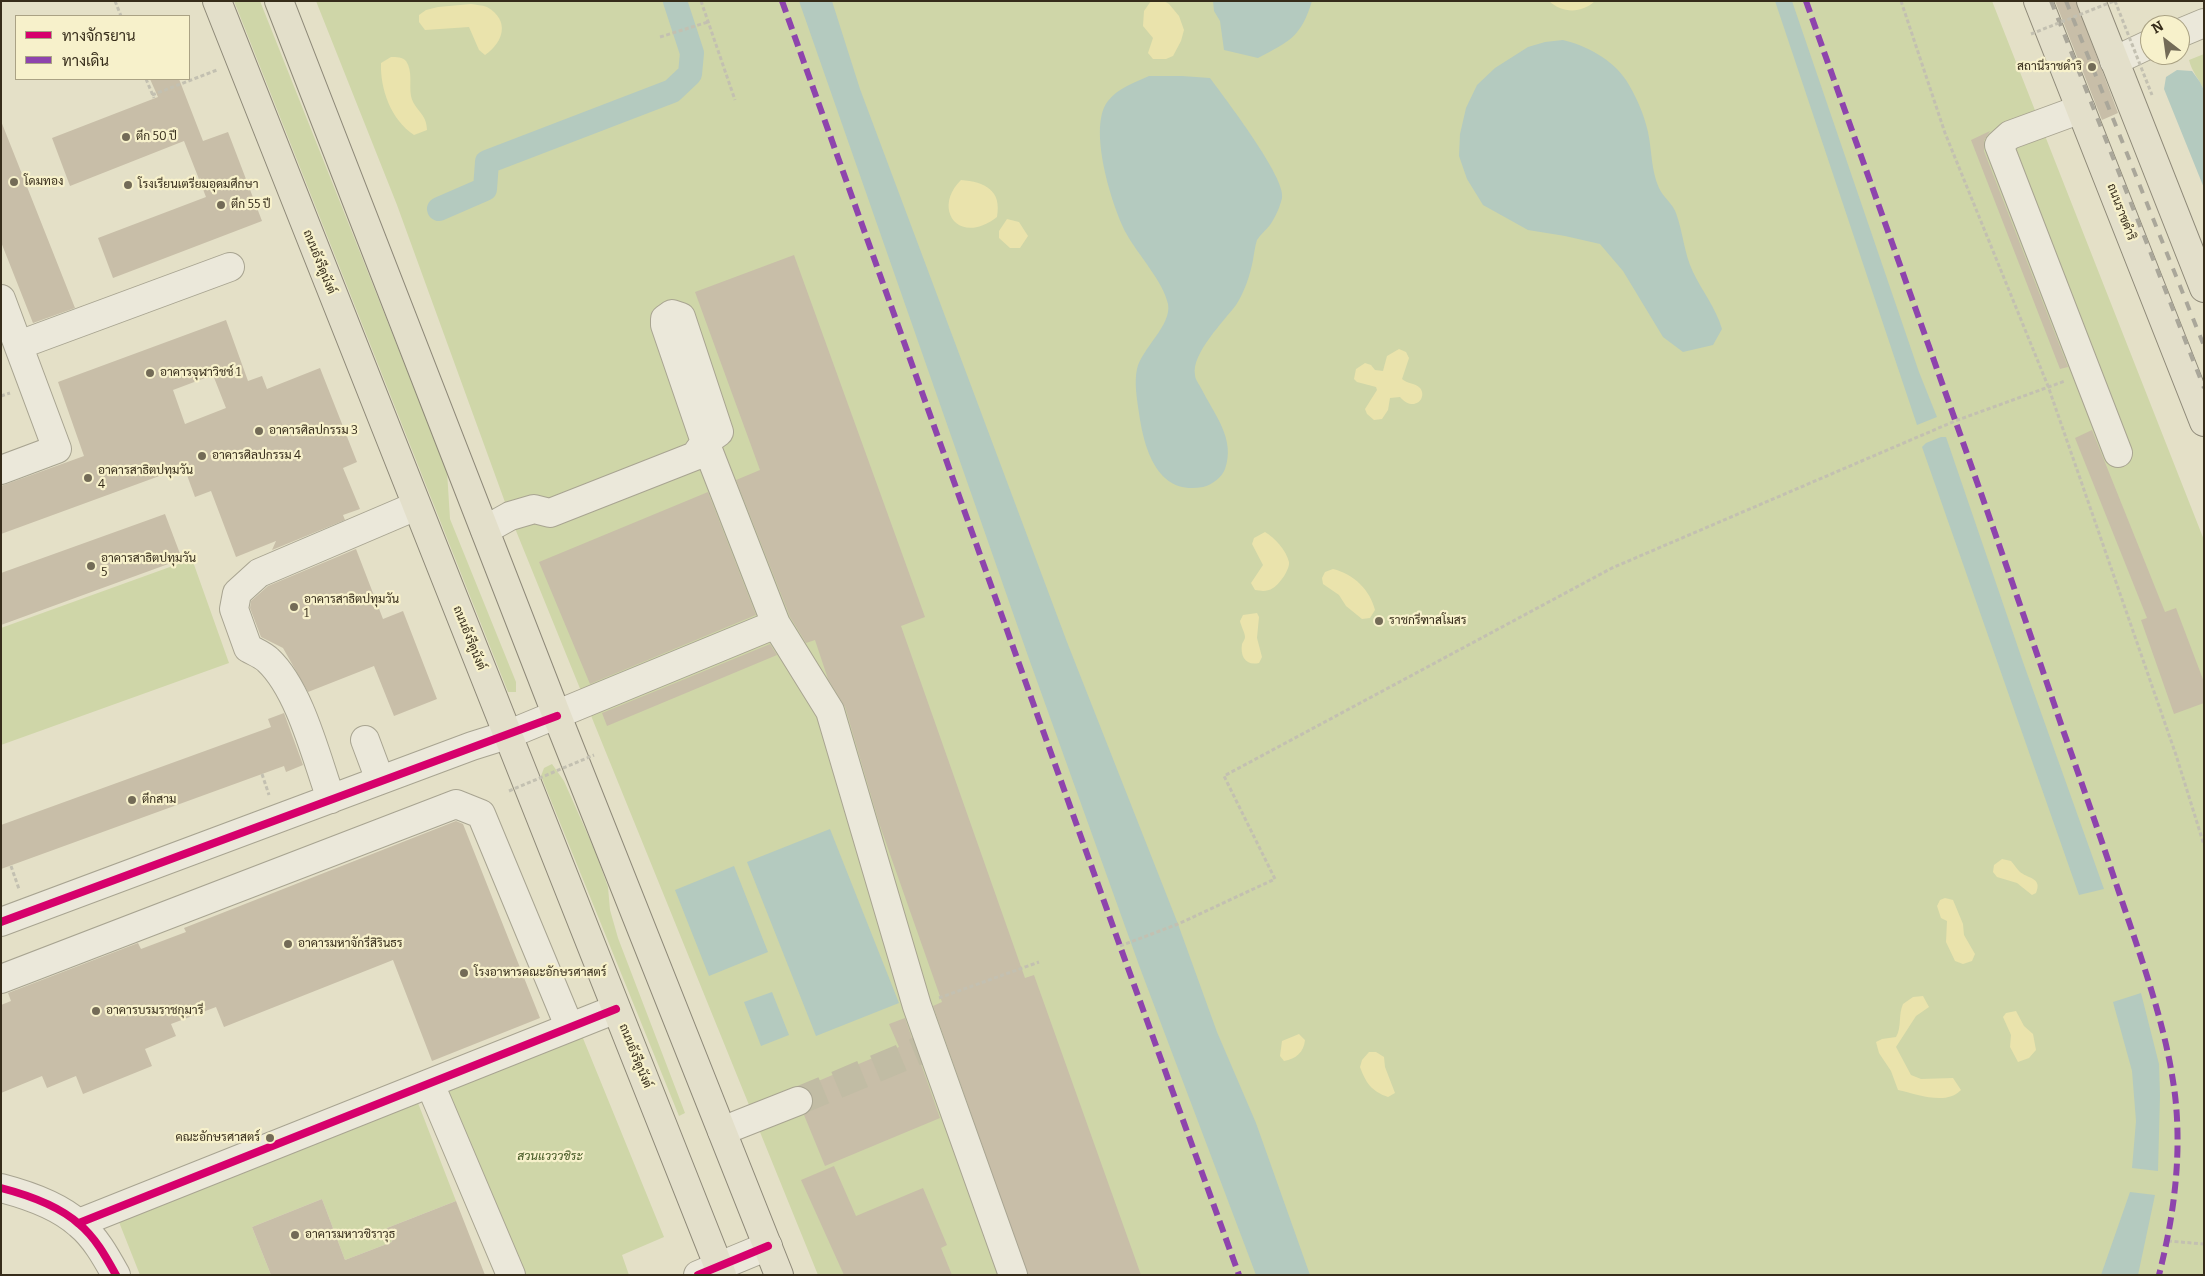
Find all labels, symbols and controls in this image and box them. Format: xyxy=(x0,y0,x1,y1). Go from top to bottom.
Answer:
legend xyxy=(15,15,190,80)
north arrow xyxy=(2140,15,2190,65)
text: N xyxy=(2149,17,2167,38)
text: ทางจักรยาน xyxy=(62,27,136,45)
text: ทางเดิน xyxy=(62,52,109,70)
place label: สถานีราชดำริ xyxy=(2017,60,2082,74)
marker: สถานีราชดำริ xyxy=(2086,61,2098,73)
place label: ตึก 50 ปี xyxy=(136,130,177,144)
marker: ตึก 50 ปี xyxy=(120,131,132,143)
place label: โดมทอง xyxy=(24,175,63,189)
marker: โดมทอง xyxy=(8,176,20,188)
place label: โรงเรียนเตรียมอุดมศึกษา xyxy=(138,178,258,192)
marker: โรงเรียนเตรียมอุดมศึกษา xyxy=(122,179,134,191)
street label: ถนนราชดำริ xyxy=(2104,181,2138,243)
place label: ตึก 55 ปี xyxy=(231,198,271,212)
marker: ตึก 55 ปี xyxy=(215,199,227,211)
street label: ถนนอังรีดูนังต์ xyxy=(300,228,338,296)
place label: อาคารจุฬาวิชช์ 1 xyxy=(160,366,241,380)
marker: อาคารจุฬาวิชช์ 1 xyxy=(144,367,156,379)
place label: อาคารศิลปกรรม 3 xyxy=(269,424,358,438)
marker: อาคารศิลปกรรม 3 xyxy=(253,425,265,437)
place label: อาคารศิลปกรรม 4 xyxy=(212,449,301,463)
marker: อาคารศิลปกรรม 4 xyxy=(196,450,208,462)
place label: อาคารสาธิตปทุมวัน 4 xyxy=(98,464,193,492)
marker: อาคารสาธิตปทุมวัน 4 xyxy=(82,472,94,484)
place label: อาคารสาธิตปทุมวัน 5 xyxy=(101,552,196,580)
marker: อาคารสาธิตปทุมวัน 5 xyxy=(85,560,97,572)
place label: อาคารสาธิตปทุมวัน 1 xyxy=(304,593,399,621)
marker: อาคารสาธิตปทุมวัน 1 xyxy=(288,601,300,613)
street label: ถนนอังรีดูนังต์ xyxy=(450,604,488,672)
place label: ราชกรีฑาสโมสร xyxy=(1389,614,1467,628)
marker: ราชกรีฑาสโมสร xyxy=(1373,615,1385,627)
place label: ตึกสาม xyxy=(142,793,176,807)
marker: ตึกสาม xyxy=(126,794,138,806)
place label: อาคารมหาจักรีสิรินธร xyxy=(298,937,403,951)
marker: อาคารมหาจักรีสิรินธร xyxy=(282,938,294,950)
place label: โรงอาหารคณะอักษรศาสตร์ xyxy=(474,966,607,980)
marker: โรงอาหารคณะอักษรศาสตร์ xyxy=(458,967,470,979)
place label: อาคารบรมราชกุมารี xyxy=(106,1004,203,1018)
marker: อาคารบรมราชกุมารี xyxy=(90,1005,102,1017)
street label: ถนนอังรีดูนังต์ xyxy=(616,1022,654,1090)
place label: คณะอักษรศาสตร์ xyxy=(175,1131,260,1145)
marker: คณะอักษรศาสตร์ xyxy=(264,1132,276,1144)
park label: สวนแวววชิระ xyxy=(517,1150,583,1164)
place label: อาคารมหาวชิราวุธ xyxy=(305,1228,395,1242)
marker: อาคารมหาวชิราวุธ xyxy=(289,1229,301,1241)

